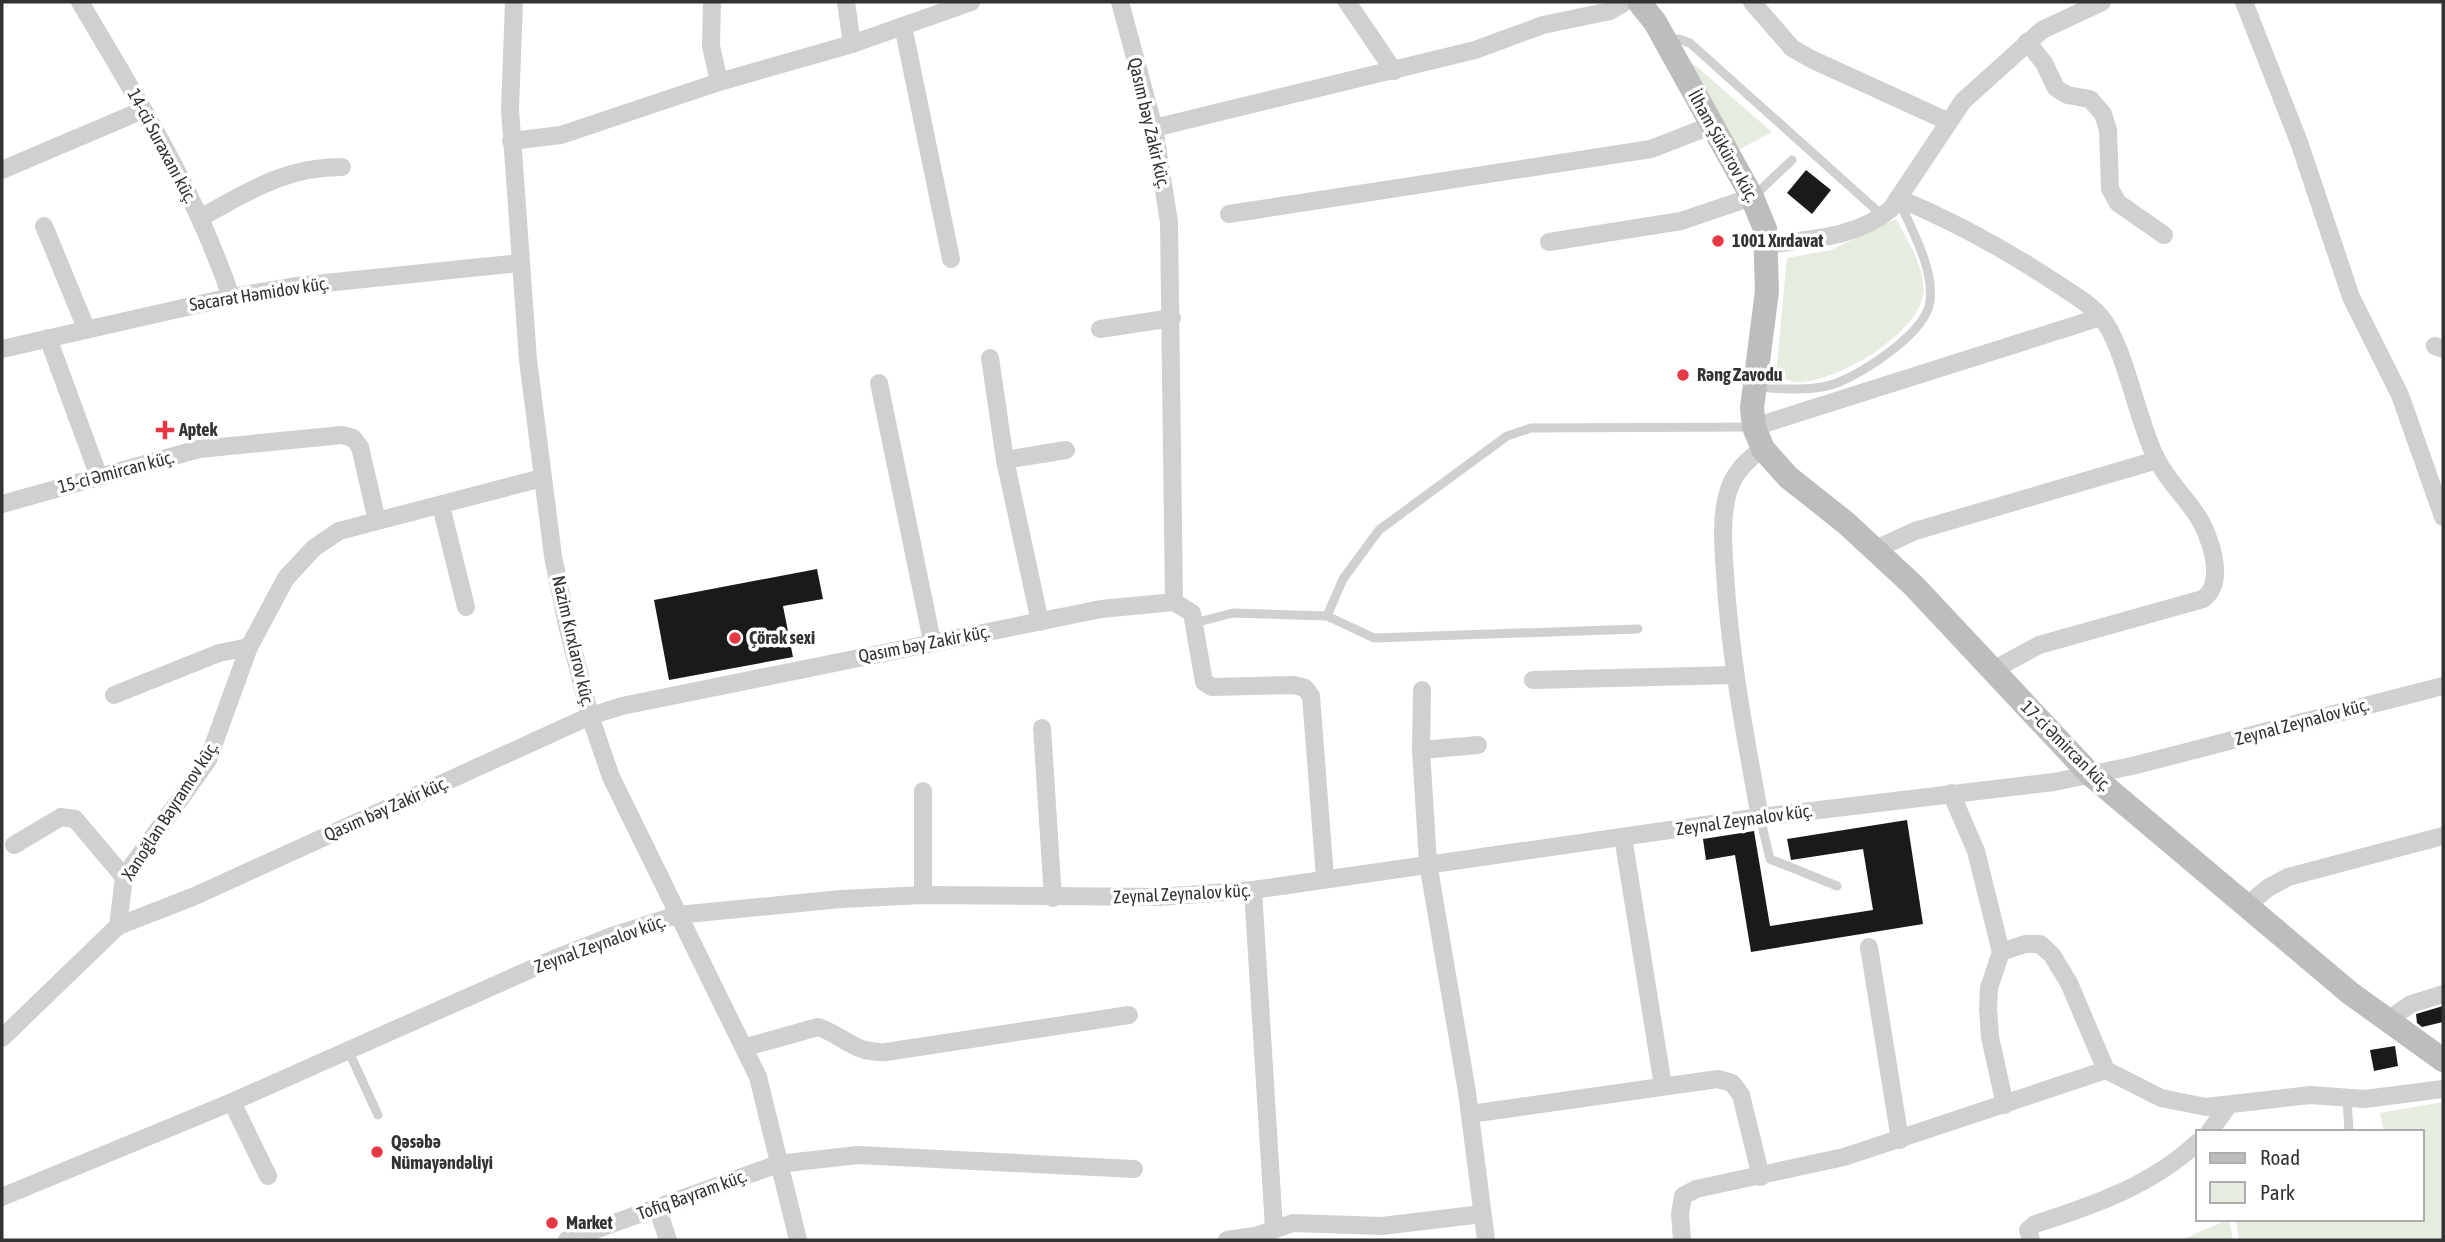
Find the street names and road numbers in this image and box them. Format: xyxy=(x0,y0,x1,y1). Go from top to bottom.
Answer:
street label: Qasım bəy Zakir küç. xyxy=(1124,56,1175,190)
street label: 14-cü Suraxanı küç. xyxy=(124,85,201,206)
street label: İlham Şükürov küç. xyxy=(1684,86,1763,205)
street label: Səcarət Həmidov küç. xyxy=(188,272,330,315)
street label: 15-ci Əmircan küç. xyxy=(56,446,176,497)
street label: Nazim Kırxlarov küç. xyxy=(548,573,599,708)
street label: Qasım bəy Zakir küç. xyxy=(856,620,991,667)
street label: Zeynal Zeynalov küç. xyxy=(2233,694,2371,749)
street label: 17-ci Əmircan küç. xyxy=(2017,696,2116,795)
street label: Xanoğlan Bayramov küç. xyxy=(117,738,222,884)
street label: Qasım bəy Zakir küç. xyxy=(321,772,451,845)
street label: Zeynal Zeynalov küç. xyxy=(1674,800,1814,839)
street label: Zeynal Zeynalov küç. xyxy=(1113,879,1251,908)
street label: Zeynal Zeynalov küç. xyxy=(532,910,668,977)
street label: Tofiq Bayram küç. xyxy=(634,1165,749,1224)

